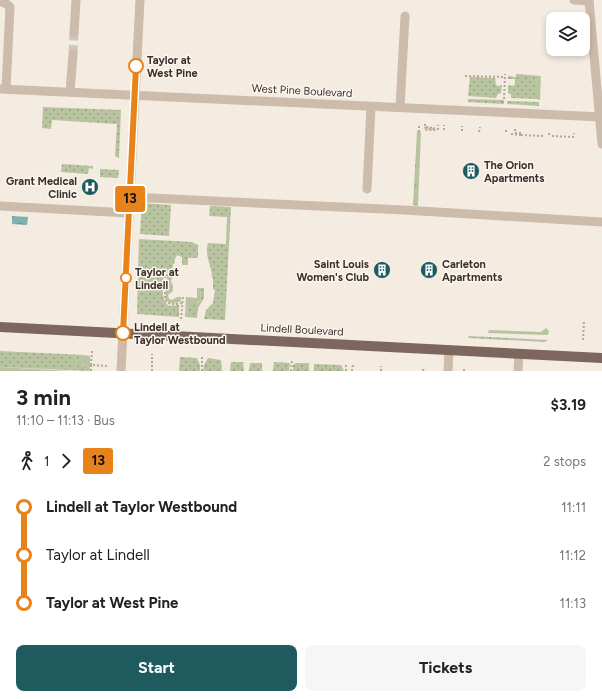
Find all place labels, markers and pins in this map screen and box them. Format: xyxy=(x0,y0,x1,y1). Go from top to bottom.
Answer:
place label: Taylor at West Pine xyxy=(147,54,198,80)
marker: Taylor at West Pine xyxy=(128,58,144,74)
place label: The Orion Apartments xyxy=(484,159,544,185)
building icon: The Orion Apartments xyxy=(461,161,481,181)
place label: Grant Medical Clinic xyxy=(6,175,77,201)
hospital icon: Grant Medical Clinic xyxy=(80,177,100,197)
place label: Saint Louis Women's Club xyxy=(296,258,369,284)
place label: Carleton Apartments xyxy=(442,258,502,284)
building icon: Saint Louis Women's Club xyxy=(372,260,392,280)
building icon: Carleton Apartments xyxy=(419,260,439,280)
place label: Taylor at Lindell xyxy=(135,266,179,292)
marker: Taylor at Lindell xyxy=(120,272,132,284)
place label: Lindell at Taylor Westbound xyxy=(134,321,226,347)
marker: Lindell at Taylor Westbound xyxy=(115,325,131,341)

